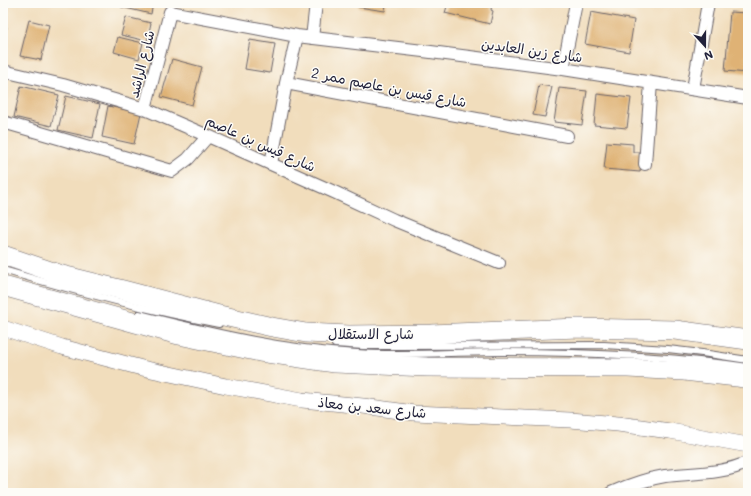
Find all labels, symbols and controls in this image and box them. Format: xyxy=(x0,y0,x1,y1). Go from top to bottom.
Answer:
north arrow xyxy=(685,26,725,66)
street label: شارع الراشد xyxy=(123,28,160,100)
street label: شارع زين العابدين xyxy=(480,33,584,67)
text: N xyxy=(702,47,715,64)
street label: شارع قيس بن عاصم ممر 2 xyxy=(309,63,468,113)
street label: شارع قيس بن عاصم xyxy=(202,110,319,178)
street label: شارع الاستقلال xyxy=(328,324,414,344)
street label: شارع سعد بن معاذ xyxy=(317,392,427,423)

